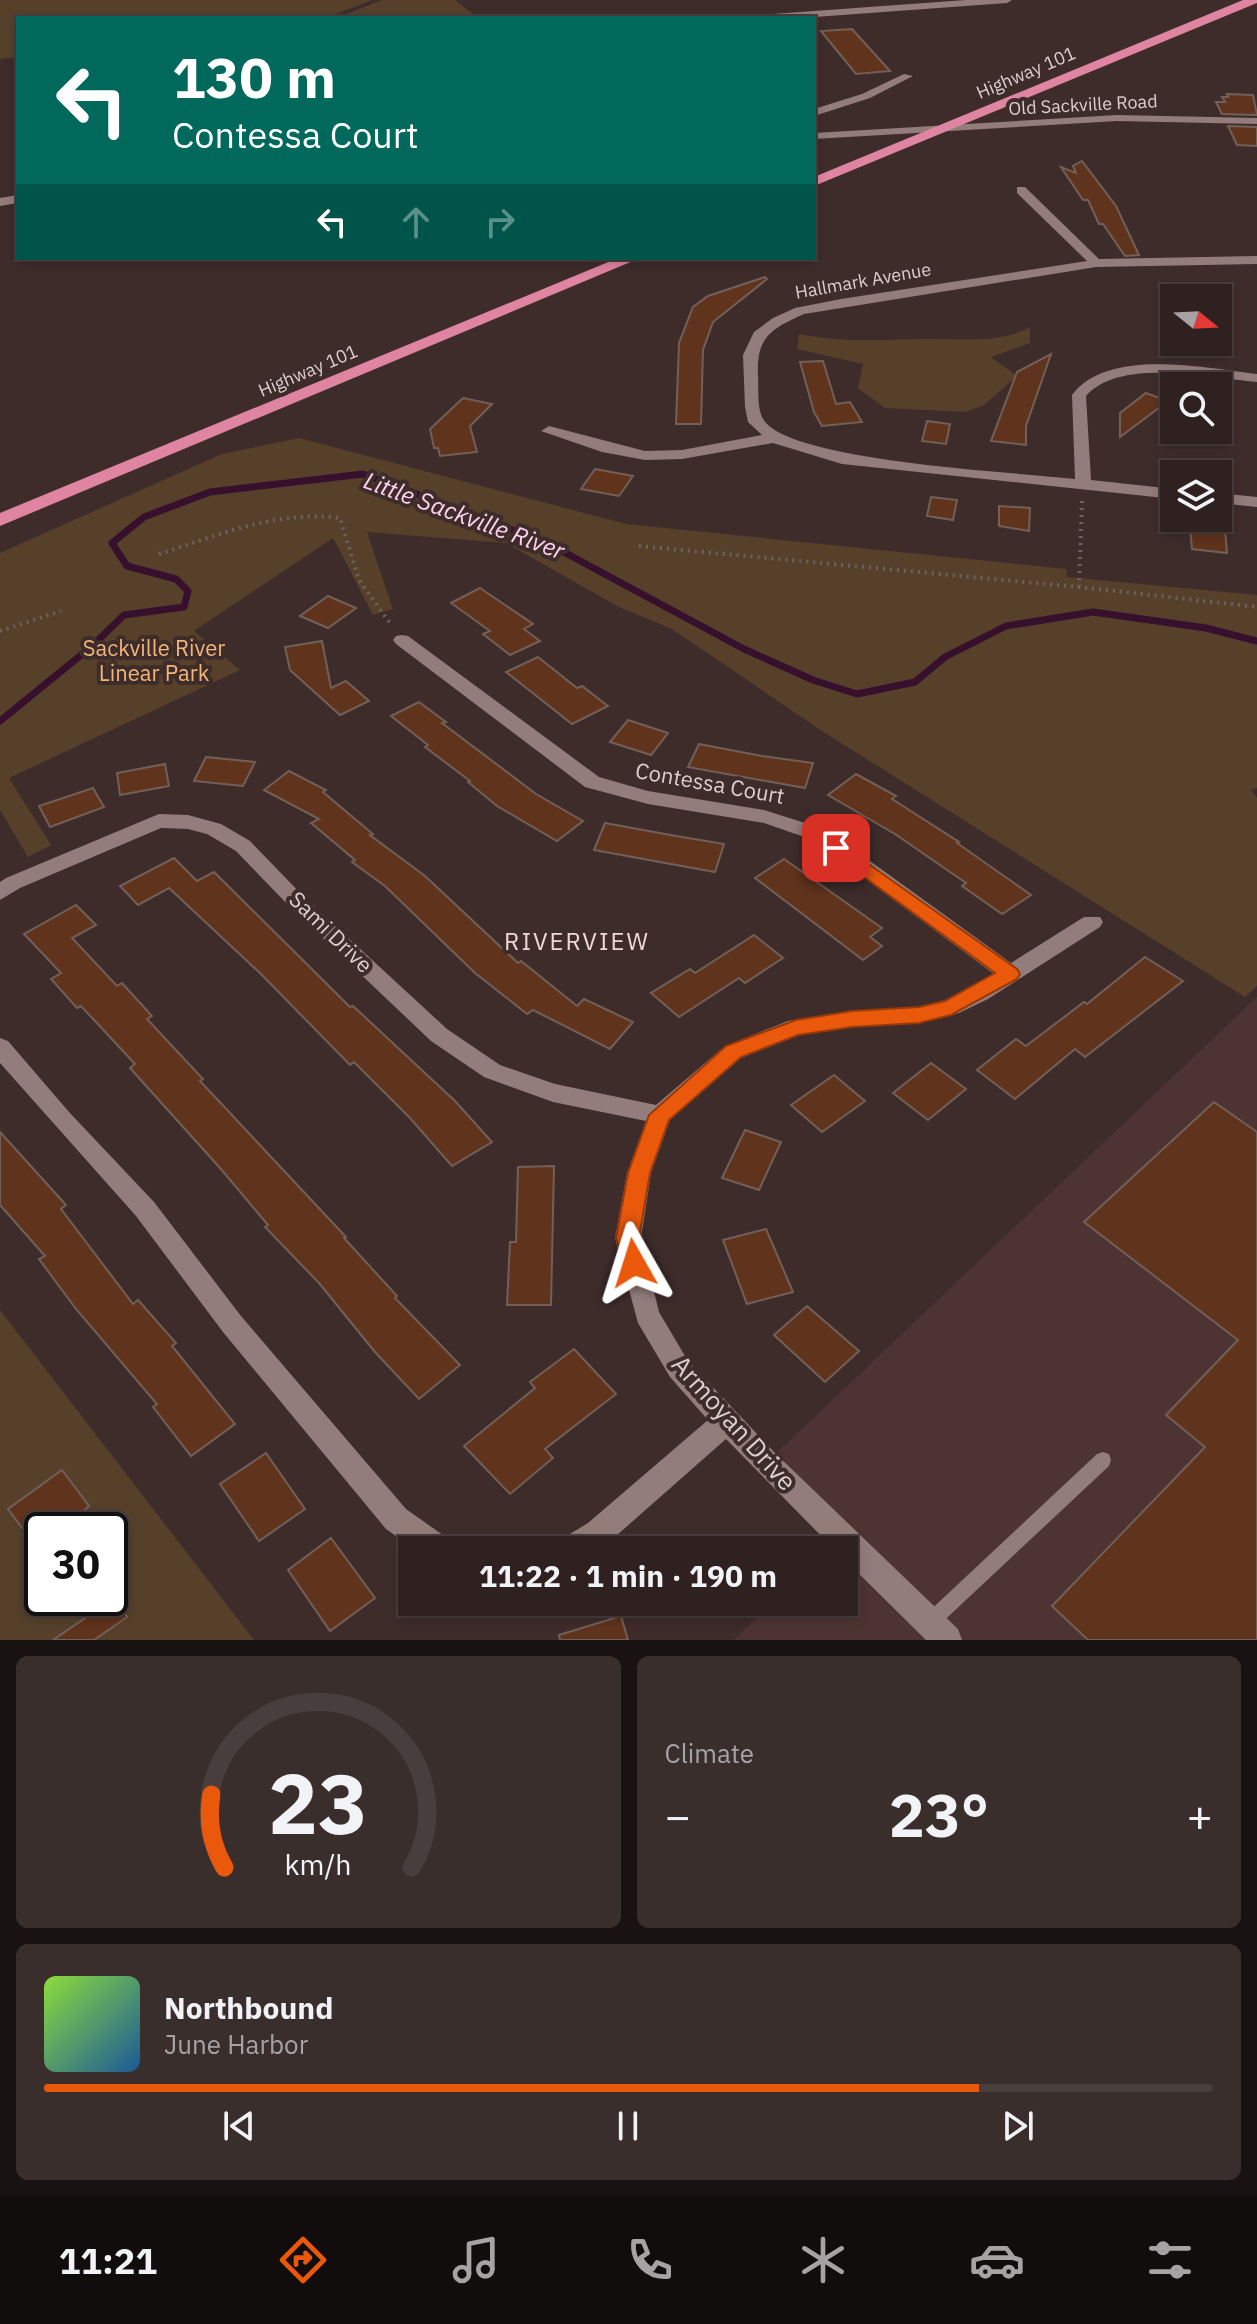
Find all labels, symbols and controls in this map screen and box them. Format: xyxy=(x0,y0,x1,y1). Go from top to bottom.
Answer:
text: 130 m xyxy=(172,41,336,113)
street label: Highway 101 xyxy=(973,41,1079,104)
icon: left xyxy=(40,48,144,152)
street label: Old Sackville Road xyxy=(1008,89,1158,120)
text: Contessa Court xyxy=(172,111,419,158)
icon: left xyxy=(310,200,354,244)
icon: ahead xyxy=(394,200,438,244)
icon: right xyxy=(478,200,522,244)
street label: Hallmark Avenue xyxy=(793,257,933,304)
north arrow xyxy=(1160,284,1232,356)
map controls xyxy=(1160,284,1232,532)
street label: Highway 101 xyxy=(255,339,361,402)
button: search xyxy=(1160,372,1232,444)
button: layers xyxy=(1160,460,1232,532)
water label: Little Sackville River xyxy=(360,464,570,567)
park label: Sackville River Linear Park xyxy=(83,633,225,687)
street label: Contessa Court xyxy=(633,755,787,810)
pin xyxy=(802,814,870,882)
icon: arrive xyxy=(814,826,858,870)
street label: Sami Drive xyxy=(283,885,379,979)
district label: RIVERVIEW xyxy=(504,925,650,957)
position arrow xyxy=(592,1221,676,1305)
street label: Armoyan Drive xyxy=(665,1347,805,1497)
speed limit sign: 30 xyxy=(24,1512,128,1616)
text: 11:22 · 1 min · 190 m xyxy=(479,1556,777,1595)
text: Climate xyxy=(665,1736,754,1770)
text: 23 xyxy=(268,1749,368,1857)
text: 23° xyxy=(889,1775,989,1854)
text: − xyxy=(665,1787,691,1844)
text: + xyxy=(1187,1787,1213,1844)
text: km/h xyxy=(285,1846,352,1883)
text: Northbound xyxy=(164,1988,333,2027)
text: June Harbor xyxy=(164,2027,308,2061)
icon: previous xyxy=(217,2104,261,2148)
icon: pause xyxy=(606,2104,650,2148)
icon: next xyxy=(996,2104,1040,2148)
icon: directions xyxy=(275,2232,331,2288)
icon: music xyxy=(448,2232,504,2288)
icon: phone xyxy=(622,2232,678,2288)
icon: climate xyxy=(795,2232,851,2288)
icon: car xyxy=(969,2232,1025,2288)
icon: filters xyxy=(1142,2232,1198,2288)
text: 11:21 xyxy=(59,2237,157,2284)

